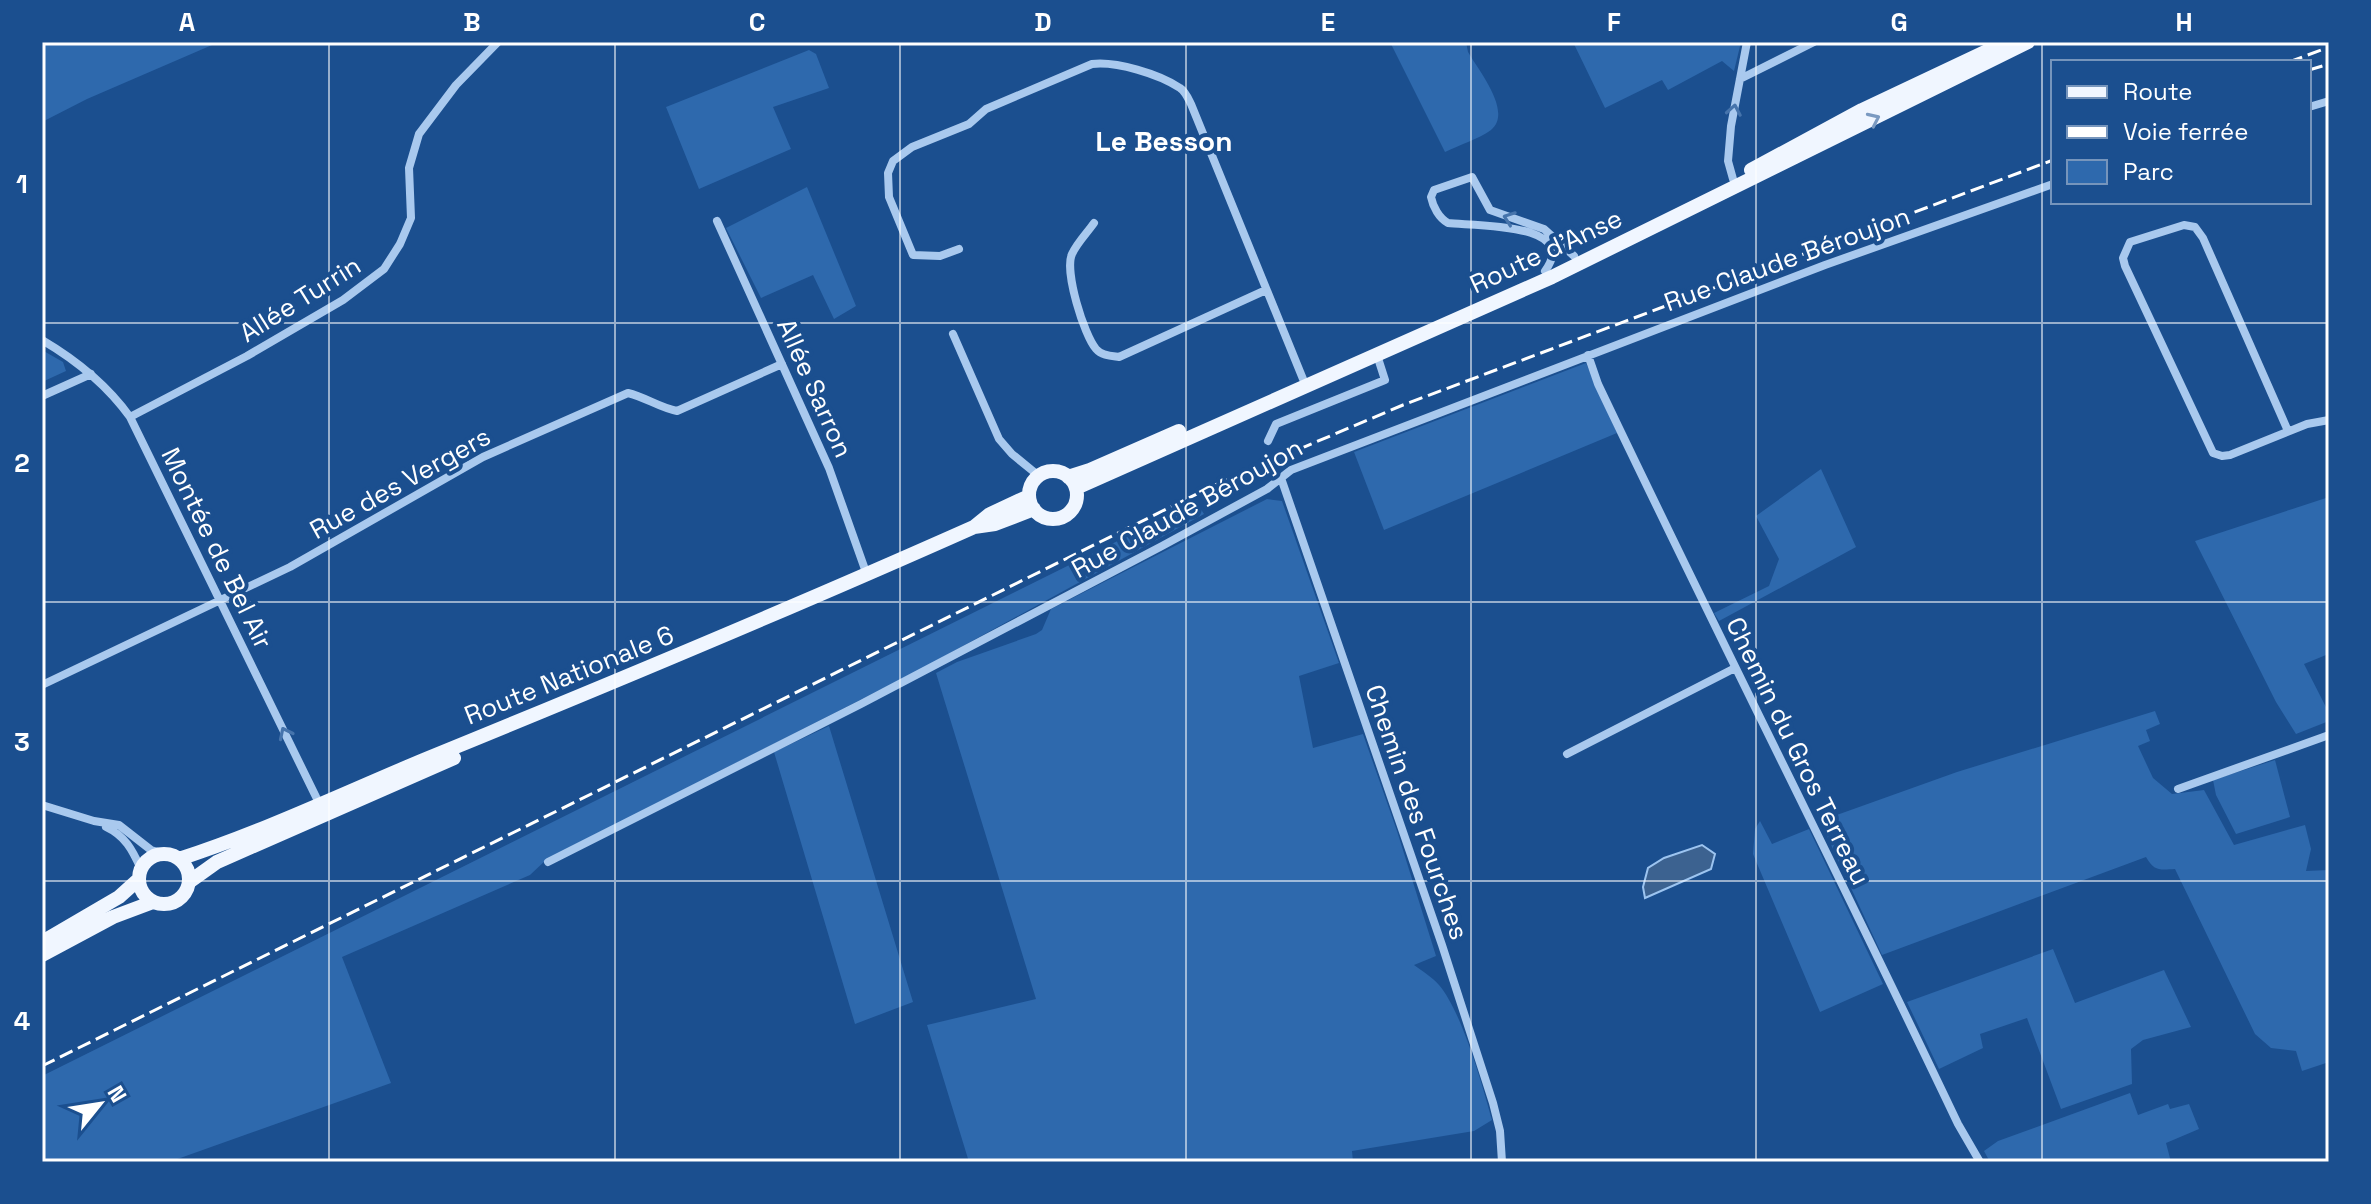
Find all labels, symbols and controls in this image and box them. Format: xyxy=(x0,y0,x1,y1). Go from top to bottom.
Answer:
text: A xyxy=(179,5,196,39)
text: B xyxy=(463,5,481,39)
text: C xyxy=(749,5,765,39)
text: D xyxy=(1034,5,1052,39)
text: E xyxy=(1321,5,1335,39)
text: F xyxy=(1607,5,1621,39)
text: G xyxy=(1890,5,1908,39)
text: H xyxy=(2175,5,2193,39)
legend xyxy=(2051,60,2311,204)
text: Route xyxy=(2123,76,2192,107)
one-way arrow xyxy=(1725,104,1742,118)
one-way arrow xyxy=(1865,113,1880,129)
text: Voie ferrée xyxy=(2123,116,2248,147)
district label: Le Besson xyxy=(1096,123,1232,159)
text: Parc xyxy=(2123,156,2174,187)
text: 1 xyxy=(16,167,28,201)
street label: Rue Claude Béroujon xyxy=(1659,199,1915,319)
street label: Route d'Anse xyxy=(1464,201,1628,301)
one-way arrow xyxy=(1503,211,1517,227)
street label: Allée Turrin xyxy=(233,248,367,350)
street label: Allée Sarron xyxy=(769,313,861,463)
street label: Rue des Vergers xyxy=(304,419,496,547)
street label: Rue Claude Béroujon xyxy=(1065,430,1309,586)
street label: Montée de Bel Air xyxy=(154,442,280,654)
text: 2 xyxy=(14,446,30,480)
street label: Chemin du Gros Terreau xyxy=(1718,611,1878,891)
street label: Route Nationale 6 xyxy=(459,617,679,733)
street label: Chemin des Fourches xyxy=(1357,680,1477,944)
text: 3 xyxy=(14,725,30,759)
one-way arrow xyxy=(279,726,295,741)
text: 4 xyxy=(14,1004,30,1038)
north arrow xyxy=(60,1064,140,1144)
text: N xyxy=(102,1081,133,1107)

